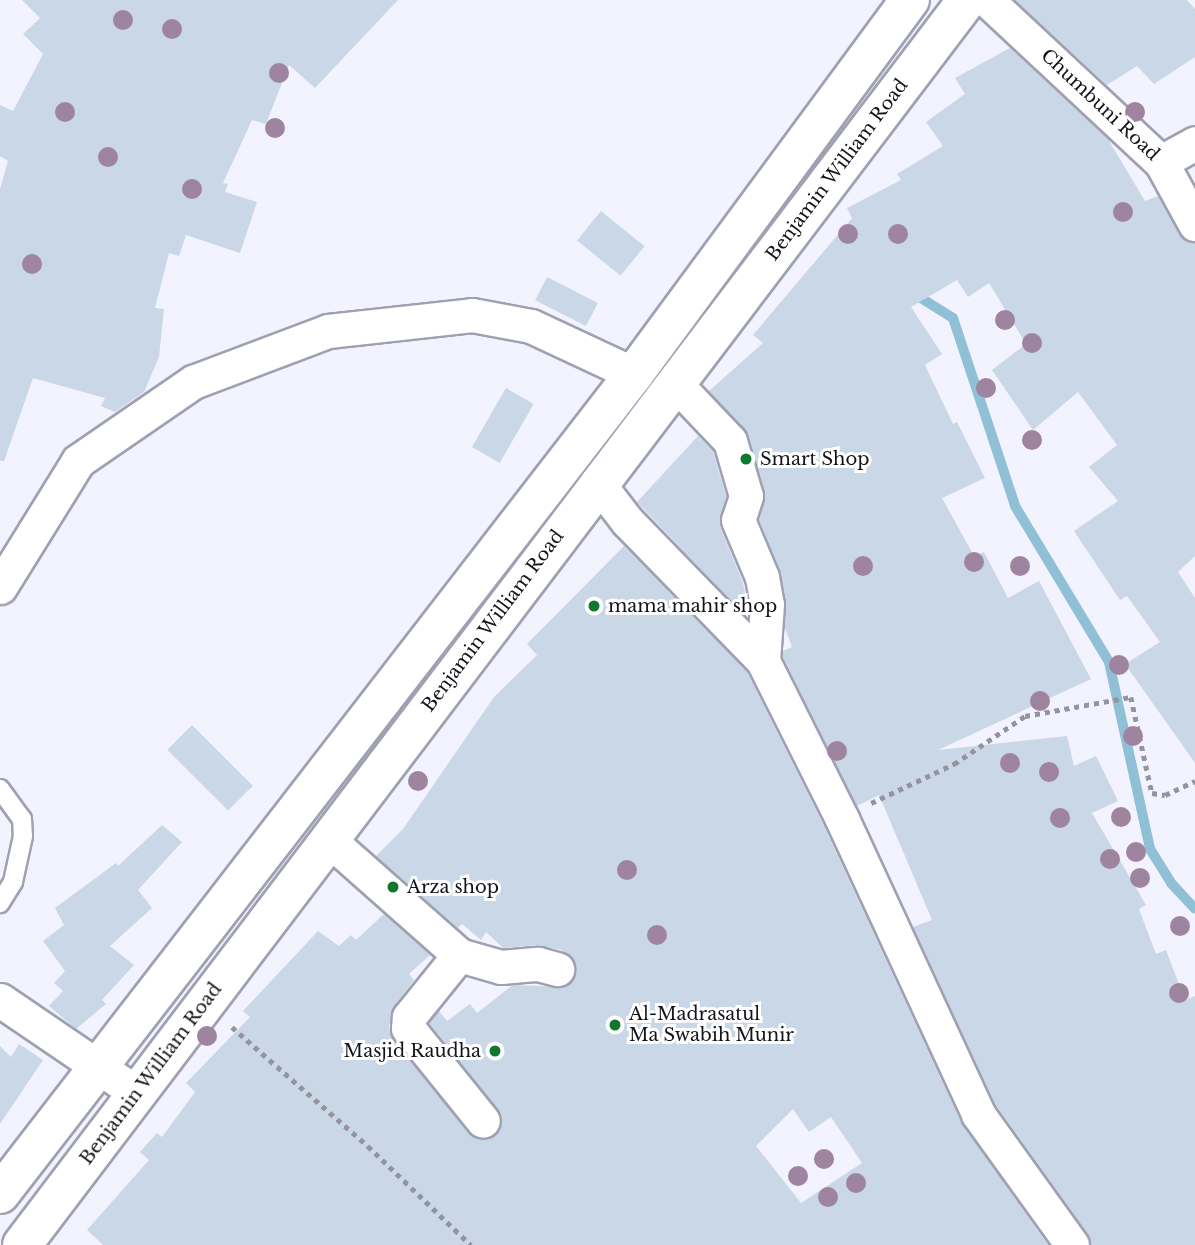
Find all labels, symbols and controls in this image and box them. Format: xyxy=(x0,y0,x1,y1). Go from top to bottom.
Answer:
street label: Chumbuni Road xyxy=(1036,45,1164,165)
street label: Benjamin William Road xyxy=(761,75,913,265)
place label: Smart Shop xyxy=(760,448,869,470)
marker: Smart Shop xyxy=(738,451,754,467)
street label: Benjamin William Road xyxy=(417,526,569,716)
place label: mama mahir shop xyxy=(608,595,778,617)
marker: mama mahir shop xyxy=(586,598,602,614)
place label: Arza shop xyxy=(407,876,499,898)
marker: Arza shop xyxy=(385,879,401,895)
street label: Benjamin William Road xyxy=(75,979,227,1169)
place label: Al-Madrasatul Ma Swabih Munir xyxy=(629,1004,794,1046)
marker: Al-Madrasatul Ma Swabih Munir xyxy=(607,1017,623,1033)
place label: Masjid Raudha xyxy=(344,1040,481,1062)
marker: Masjid Raudha xyxy=(487,1043,503,1059)

